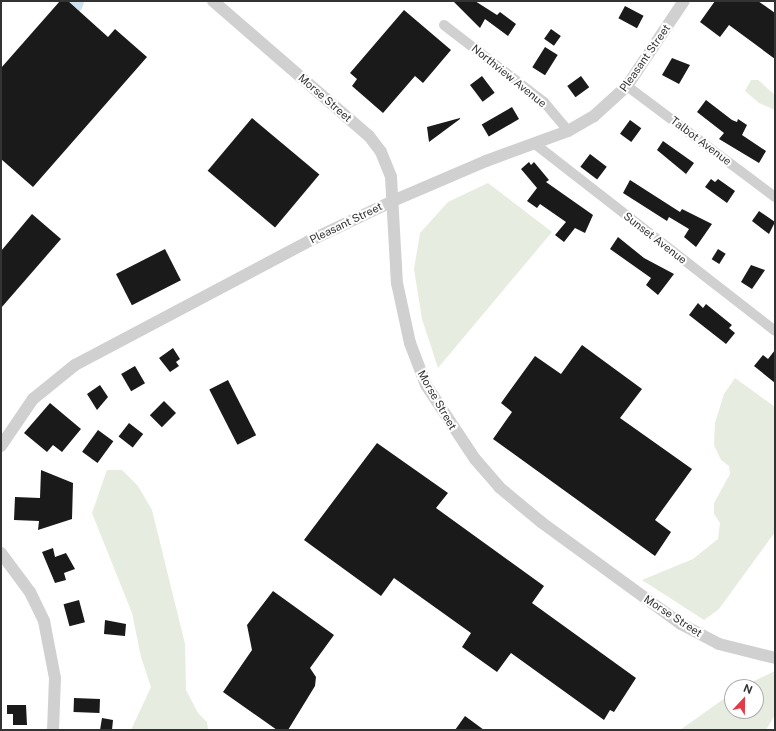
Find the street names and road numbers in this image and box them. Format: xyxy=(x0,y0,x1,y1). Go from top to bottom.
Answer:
street label: Pleasant Street xyxy=(617,22,673,94)
street label: Northview Avenue xyxy=(469,42,549,110)
street label: Morse Street xyxy=(295,71,355,125)
street label: Talbot Avenue xyxy=(668,114,734,168)
street label: Pleasant Street xyxy=(308,200,384,246)
street label: Sunset Avenue xyxy=(621,209,689,267)
street label: Morse Street xyxy=(415,368,459,432)
street label: Morse Street xyxy=(641,592,705,640)

